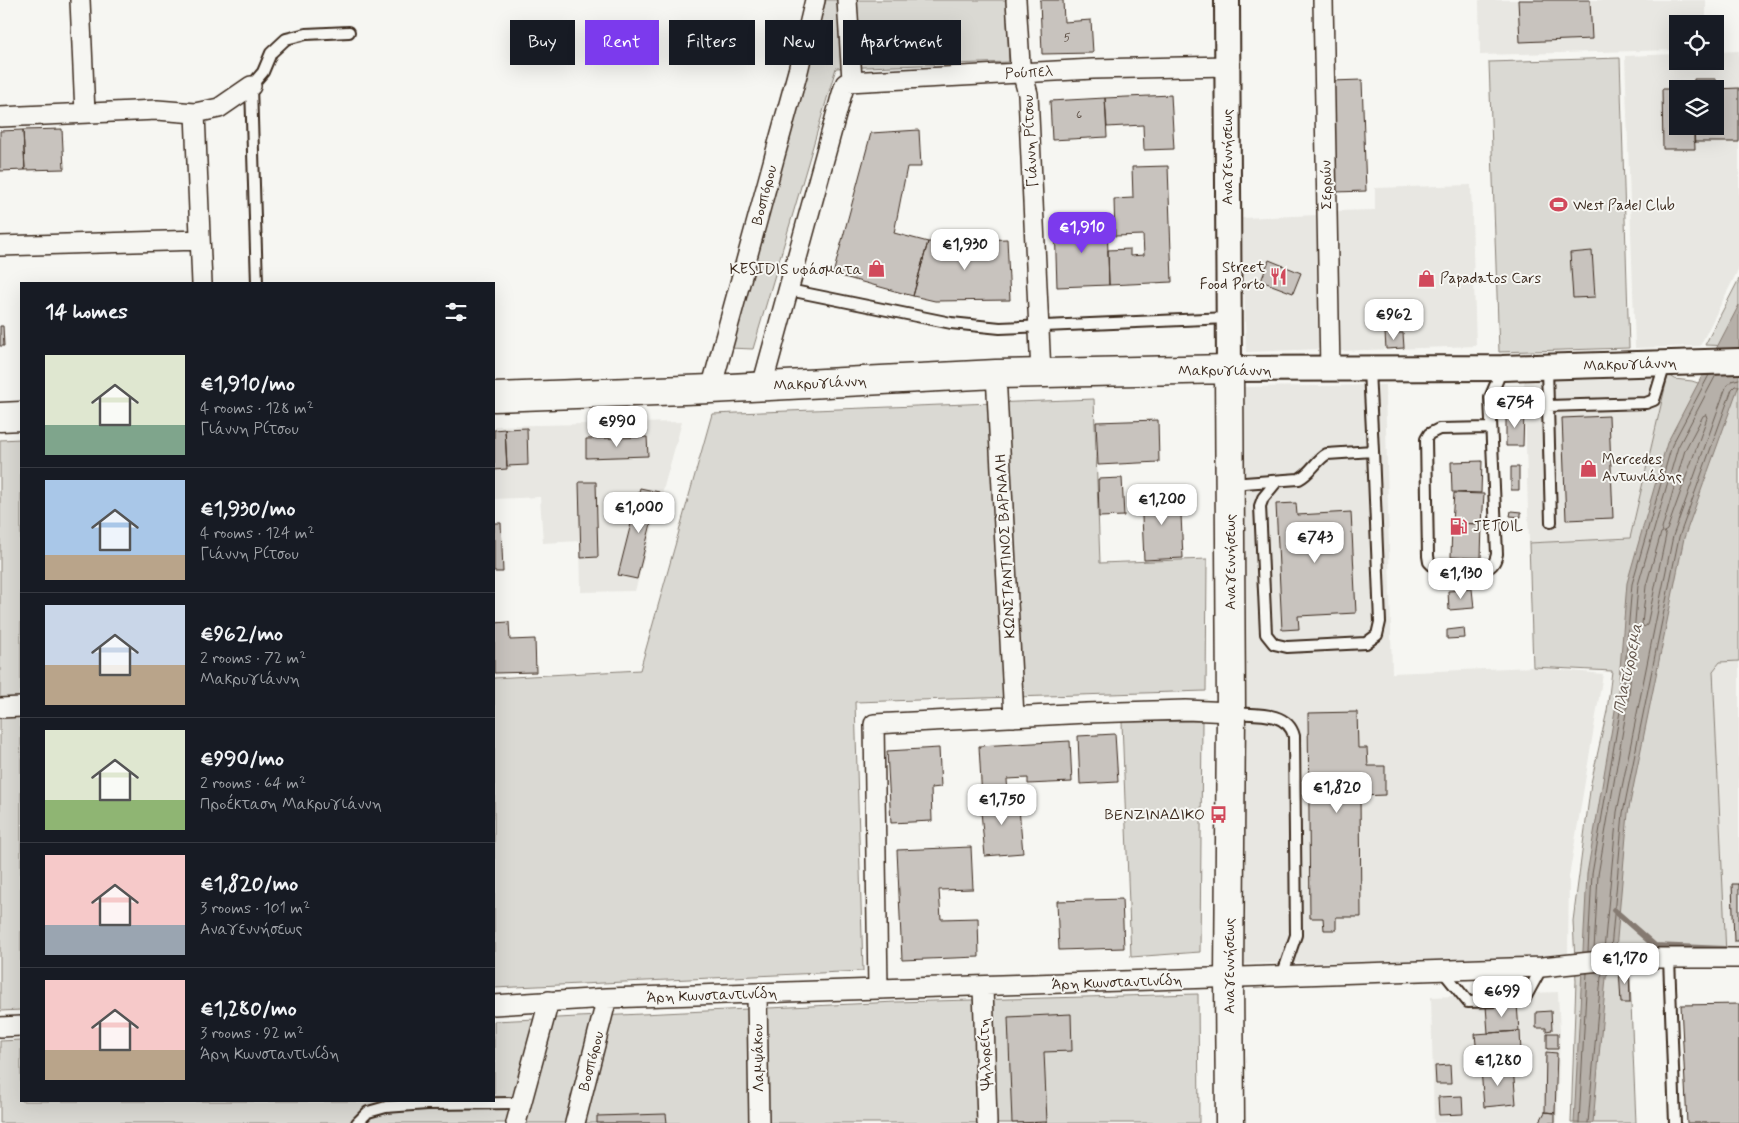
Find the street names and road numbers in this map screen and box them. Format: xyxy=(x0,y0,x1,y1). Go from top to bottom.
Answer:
street label: Ρούπελ xyxy=(1005,62,1054,84)
street label: Γιάννη Ρίτσου xyxy=(1019,94,1043,188)
street label: Αναγεννήσεως xyxy=(1218,109,1238,205)
street label: Σερρών xyxy=(1317,160,1337,210)
street label: Βοσπόρου xyxy=(747,163,783,227)
street label: Μακρυγιάννη xyxy=(1583,353,1677,377)
street label: Μακρυγιάννη xyxy=(1178,361,1272,381)
street label: Μακρυγιάννη xyxy=(773,372,868,396)
street label: ΚΩΝΣΤΑΝΤΙΝΟΣ ΒΑΡΝΑΛΗ xyxy=(991,453,1021,639)
street label: Αναγεννήσεως xyxy=(1221,514,1241,610)
street label: Αναγεννήσεως xyxy=(1220,918,1240,1014)
street label: Άρη Κωνσταντινίδη xyxy=(1051,971,1183,995)
street label: Άρη Κωνσταντινίδη xyxy=(646,984,778,1008)
street label: Ψηλορείτη xyxy=(975,1017,997,1091)
street label: Λαμψάκου xyxy=(748,1023,770,1092)
street label: Βοσπόρου xyxy=(574,1029,610,1093)

